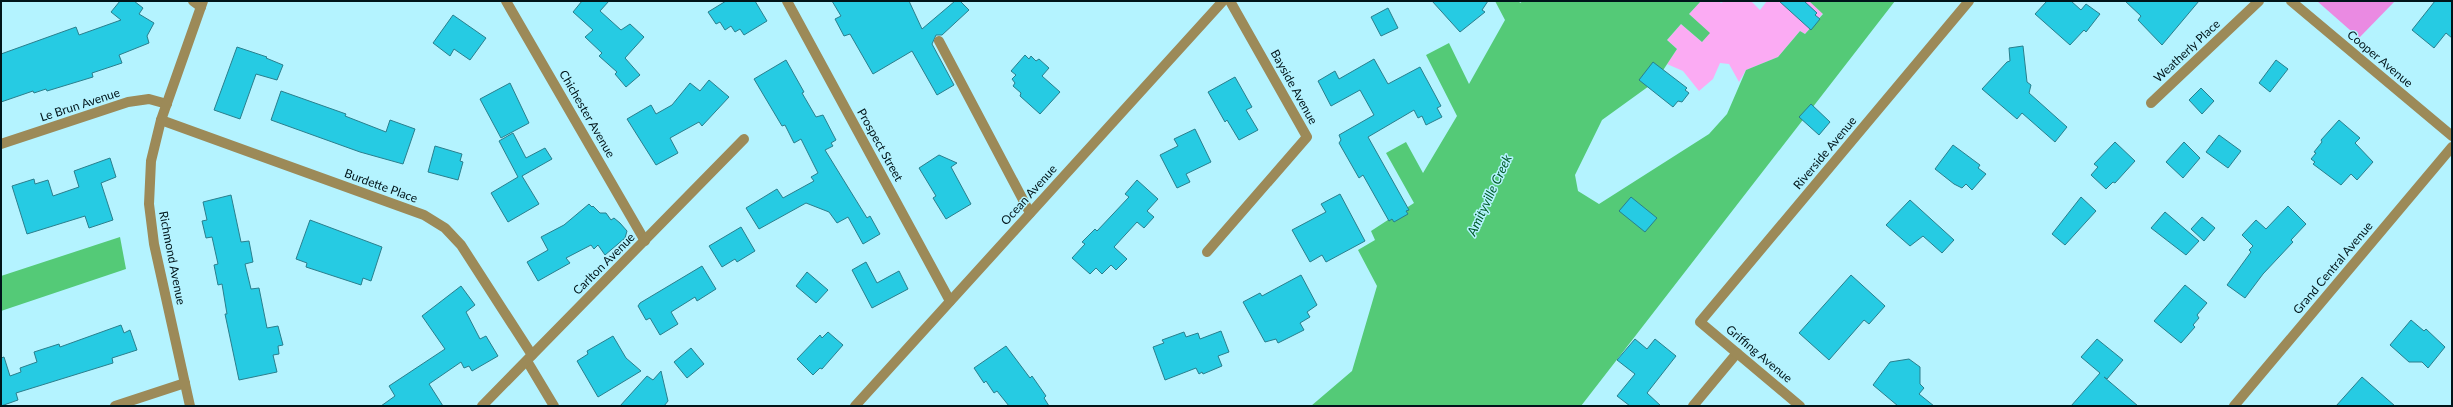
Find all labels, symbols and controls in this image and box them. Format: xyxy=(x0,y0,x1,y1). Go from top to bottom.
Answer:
street label: Weatherly Place xyxy=(2150,16,2223,85)
street label: Cooper Avenue xyxy=(2344,27,2416,90)
street label: Bayside Avenue xyxy=(1268,47,1321,127)
street label: Chichester Avenue xyxy=(556,67,619,160)
street label: Le Brun Avenue xyxy=(38,85,122,124)
street label: Prospect Street xyxy=(854,106,907,184)
street label: Riverside Avenue xyxy=(1790,113,1859,192)
water label: Amityville Creek xyxy=(1463,151,1515,239)
street label: Ocean Avenue xyxy=(997,161,1060,228)
street label: Burdette Place xyxy=(342,165,420,206)
street label: Richmond Avenue xyxy=(156,210,189,306)
street label: Grand Central Avenue xyxy=(2290,218,2376,317)
street label: Carlton Avenue xyxy=(570,230,638,298)
street label: Griffing Avenue xyxy=(1723,322,1796,386)

